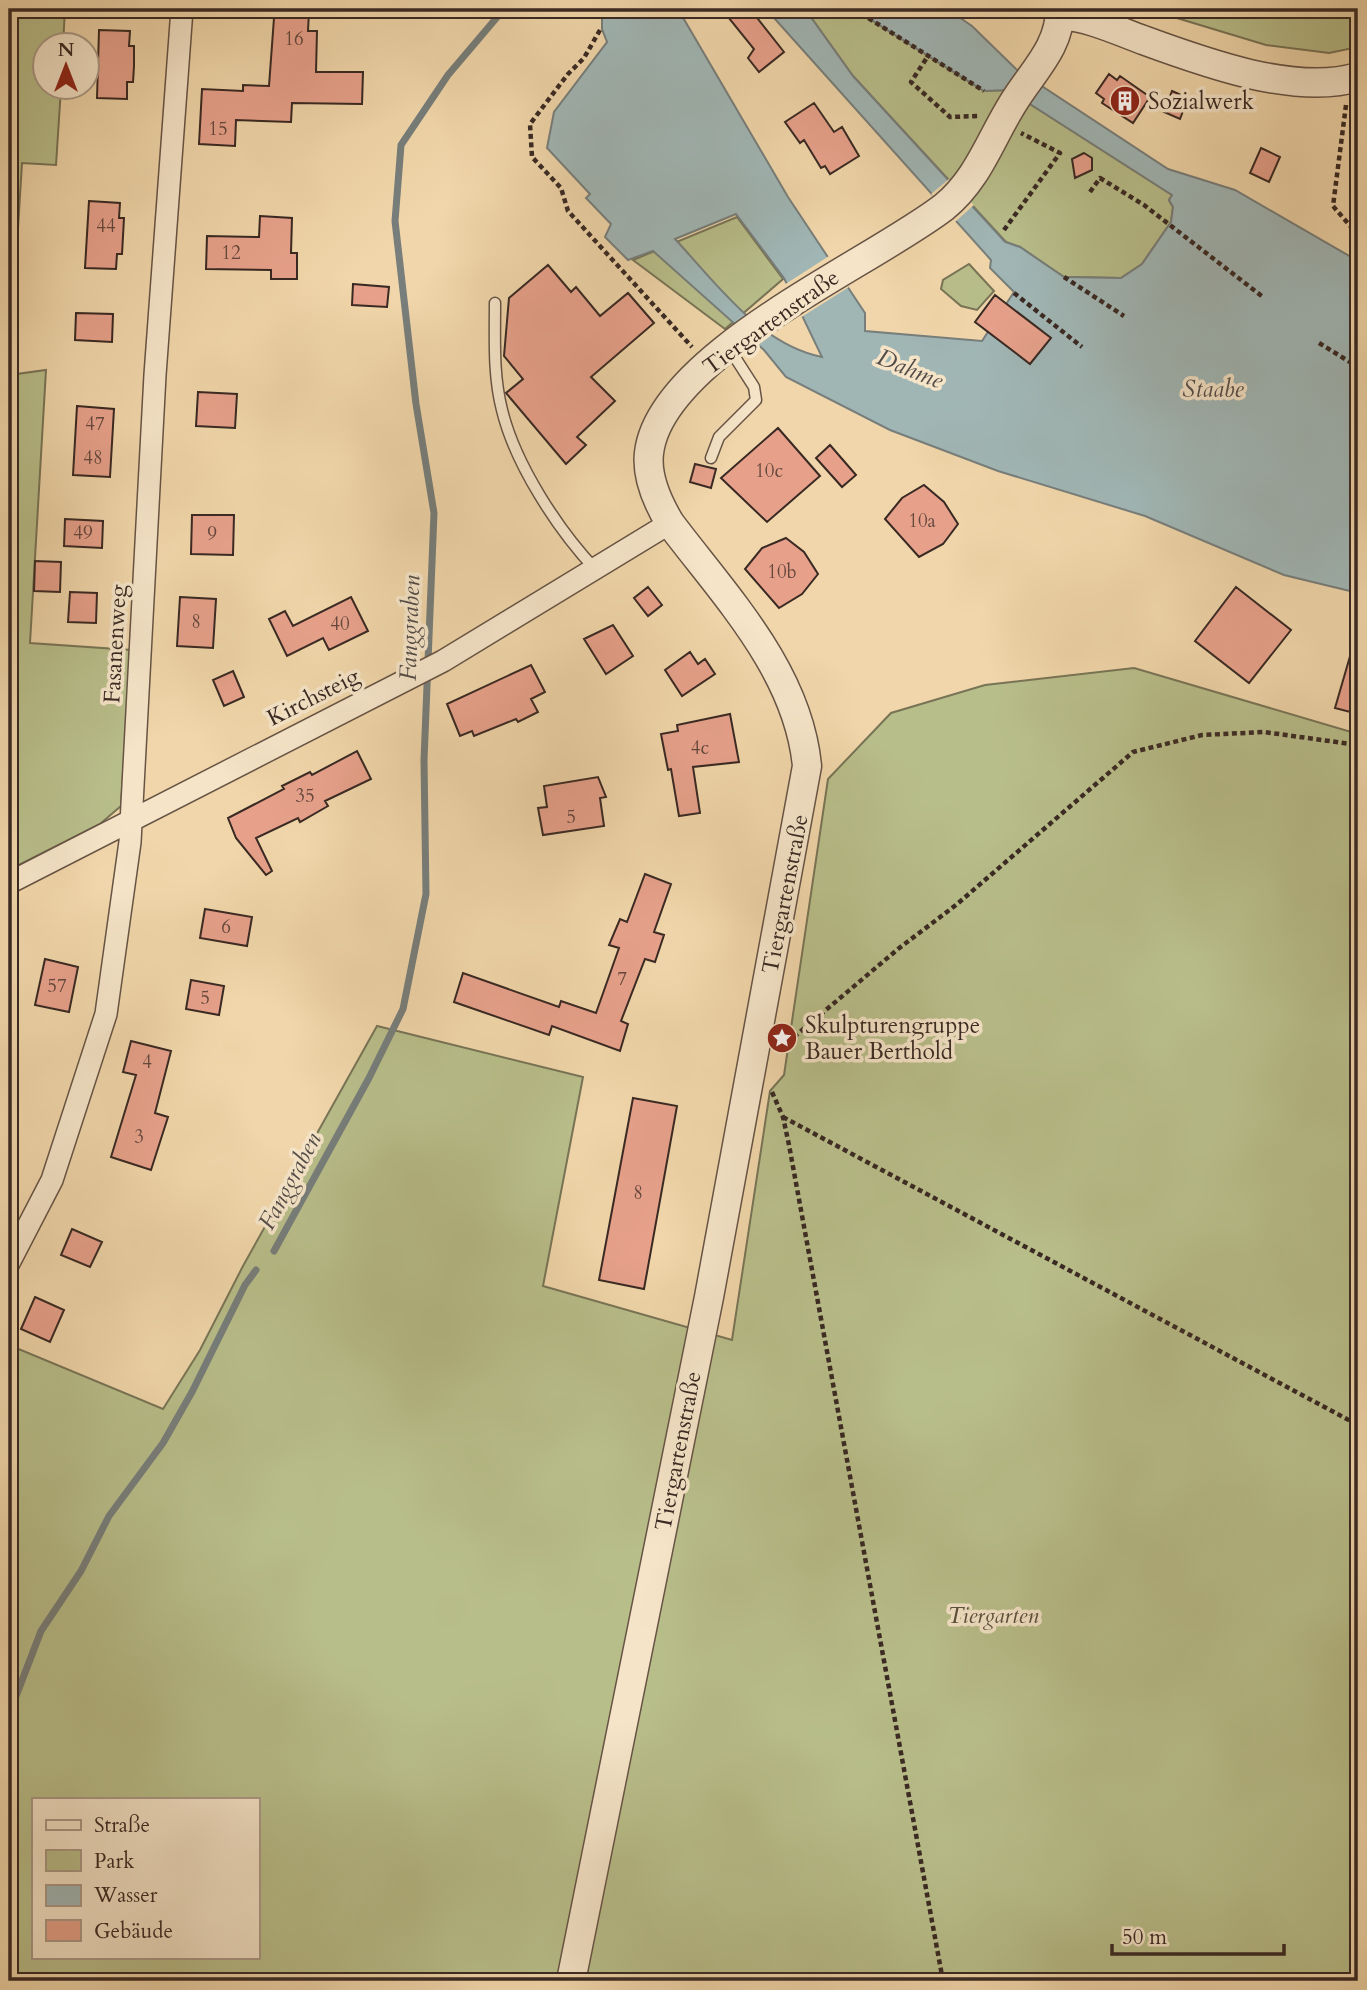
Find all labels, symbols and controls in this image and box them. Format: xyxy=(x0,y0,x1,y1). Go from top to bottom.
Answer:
house number: 16 xyxy=(284,26,304,52)
north arrow xyxy=(32,32,102,102)
text: N xyxy=(58,37,75,63)
building icon: Sozialwerk xyxy=(1108,84,1142,118)
place label: Sozialwerk xyxy=(1148,86,1255,117)
house number: 15 xyxy=(208,116,228,142)
house number: 44 xyxy=(96,213,116,239)
house number: 12 xyxy=(221,240,241,266)
street label: Tiergartenstraße xyxy=(697,262,845,382)
water label: Dahme xyxy=(872,341,949,397)
water label: Staabe xyxy=(1182,373,1244,406)
house number: 47 xyxy=(85,411,105,437)
house number: 48 xyxy=(83,445,103,471)
house number: 10c xyxy=(755,458,783,484)
house number: 10a xyxy=(908,508,936,534)
house number: 49 xyxy=(73,520,93,546)
house number: 9 xyxy=(207,521,217,547)
house number: 10b xyxy=(767,559,797,585)
water label: Fanggraben xyxy=(392,574,428,681)
street label: Fasanenweg xyxy=(96,584,134,704)
house number: 8 xyxy=(191,609,201,635)
house number: 40 xyxy=(330,611,350,637)
street label: Kirchsteig xyxy=(261,660,365,733)
house number: 4c xyxy=(691,735,710,761)
house number: 35 xyxy=(295,783,315,809)
house number: 5 xyxy=(566,804,576,830)
street label: Tiergartenstraße xyxy=(754,812,816,976)
house number: 6 xyxy=(221,914,231,940)
house number: 7 xyxy=(617,966,627,992)
house number: 57 xyxy=(47,973,67,999)
house number: 5 xyxy=(200,985,210,1011)
place label: Skulpturengruppe Bauer Berthold xyxy=(805,1010,980,1067)
place icon: Skulpturengruppe Bauer Berthold xyxy=(765,1021,799,1055)
house number: 4 xyxy=(142,1049,152,1075)
house number: 3 xyxy=(134,1124,144,1150)
water label: Fanggraben xyxy=(251,1126,330,1235)
house number: 8 xyxy=(633,1180,643,1206)
street label: Tiergartenstraße xyxy=(647,1369,709,1533)
park label: Tiergarten xyxy=(947,1600,1039,1631)
legend xyxy=(32,1798,259,1958)
text: Straße xyxy=(94,1811,150,1840)
text: Park xyxy=(94,1847,135,1876)
text: Wasser xyxy=(93,1881,158,1910)
scale bar xyxy=(1112,1913,1283,1957)
text: Gebäude xyxy=(94,1917,173,1946)
text: 50 m xyxy=(1122,1923,1167,1952)

